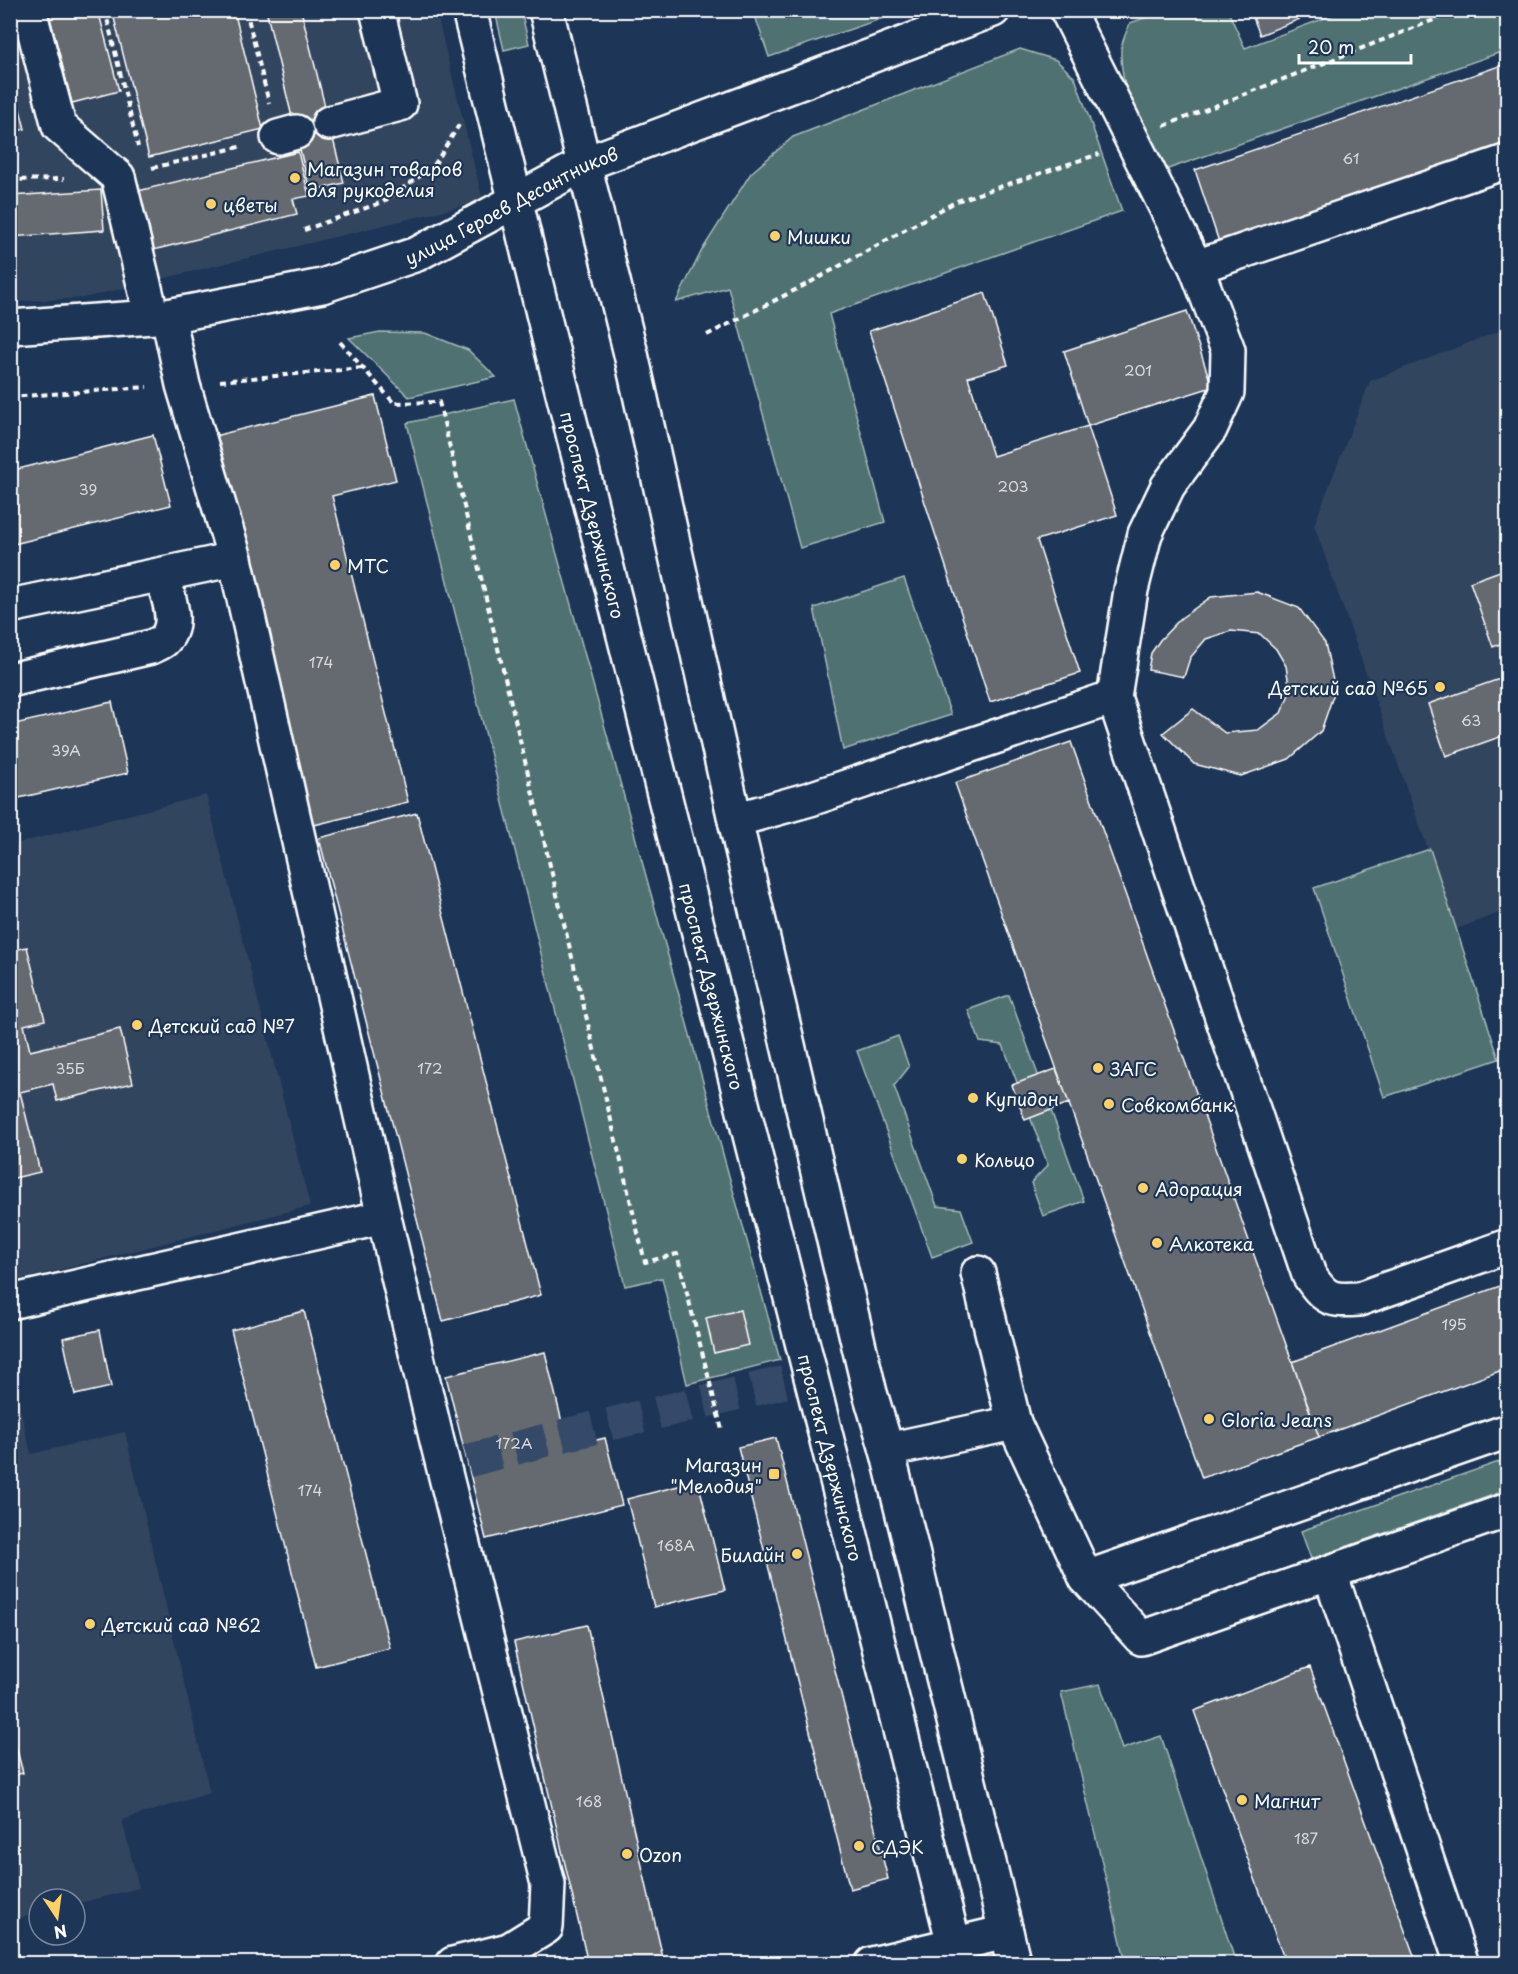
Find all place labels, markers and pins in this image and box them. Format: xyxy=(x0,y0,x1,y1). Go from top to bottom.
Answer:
place label: Магазин товаров для рукоделия xyxy=(307,155,462,203)
marker: Магазин товаров для рукоделия xyxy=(288,171,302,185)
place label: цветы xyxy=(223,191,278,218)
marker: цветы xyxy=(204,197,218,211)
place label: Мишки xyxy=(787,223,851,250)
marker: Мишки xyxy=(768,229,782,243)
place label: МТС xyxy=(347,552,389,579)
marker: МТС xyxy=(328,558,342,572)
place label: Детский сад №65 xyxy=(1268,674,1428,701)
marker: Детский сад №65 xyxy=(1433,680,1447,694)
place label: Детский сад №7 xyxy=(148,1012,295,1039)
marker: Детский сад №7 xyxy=(130,1018,144,1032)
place label: ЗАГС xyxy=(1109,1055,1157,1082)
marker: ЗАГС xyxy=(1091,1061,1105,1075)
place label: Купидон xyxy=(985,1085,1059,1112)
marker: Купидон xyxy=(966,1091,980,1105)
place label: Совкомбанк xyxy=(1121,1091,1234,1118)
marker: Совкомбанк xyxy=(1102,1097,1116,1111)
place label: Кольцо xyxy=(974,1146,1035,1173)
marker: Кольцо xyxy=(955,1152,969,1166)
place label: Адорация xyxy=(1155,1175,1243,1202)
marker: Адорация xyxy=(1136,1181,1150,1195)
place label: Алкотека xyxy=(1169,1230,1255,1257)
marker: Алкотека xyxy=(1150,1236,1164,1250)
place label: Gloria Jeans xyxy=(1221,1406,1332,1433)
marker: Gloria Jeans xyxy=(1202,1412,1216,1426)
place label: Магазин "Мелодия" xyxy=(670,1451,762,1499)
marker: Магазин "Мелодия" xyxy=(767,1467,781,1481)
place label: Билайн xyxy=(721,1541,785,1568)
marker: Билайн xyxy=(790,1547,804,1561)
place label: Детский сад №62 xyxy=(101,1611,261,1638)
marker: Детский сад №62 xyxy=(83,1617,97,1631)
place label: Магнит xyxy=(1254,1787,1321,1814)
marker: Магнит xyxy=(1235,1793,1249,1807)
place label: СДЭК xyxy=(871,1833,924,1860)
marker: СДЭК xyxy=(852,1839,866,1853)
place label: Ozon xyxy=(639,1841,682,1868)
marker: Ozon xyxy=(620,1847,634,1861)

